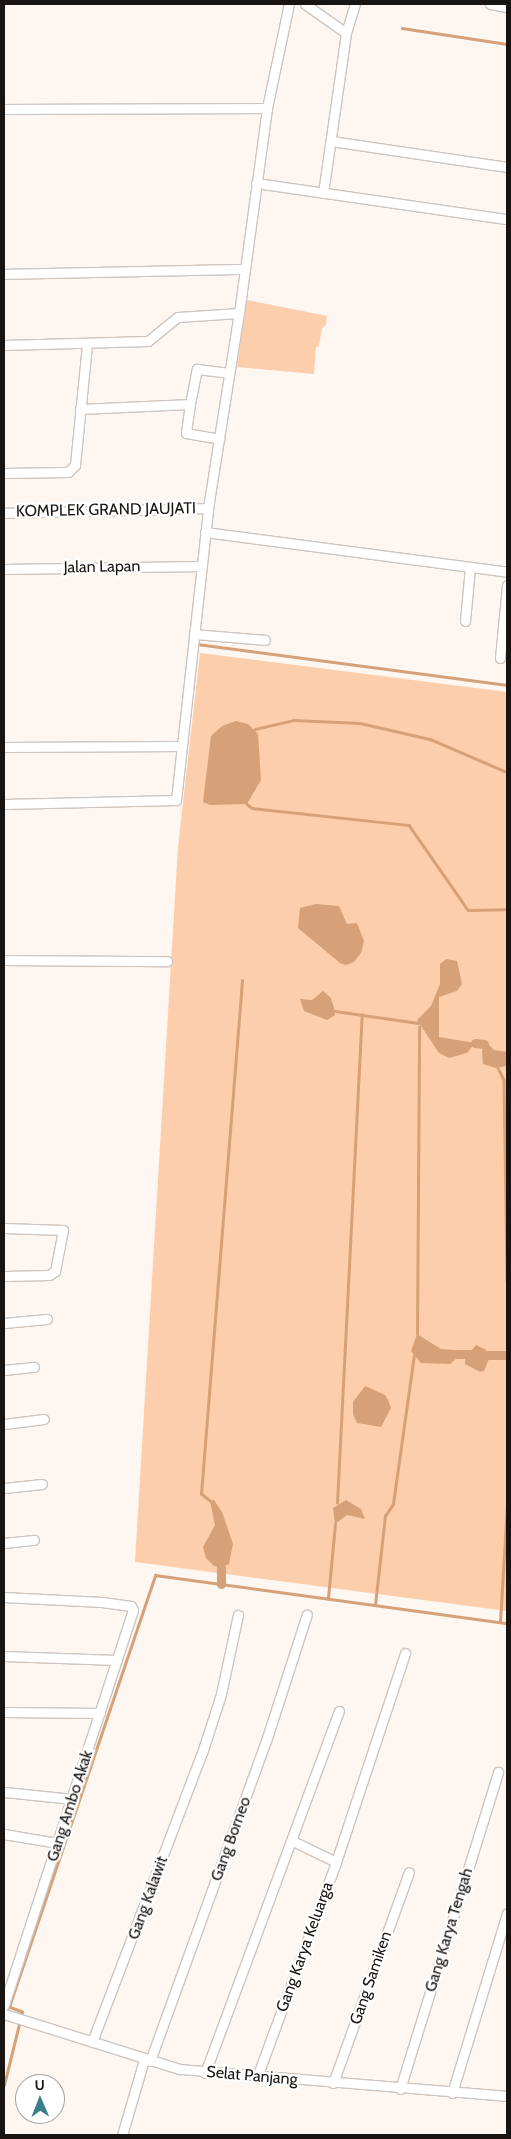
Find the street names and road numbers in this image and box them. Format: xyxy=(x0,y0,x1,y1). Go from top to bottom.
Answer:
street label: KOMPLEK GRAND JAUJATI xyxy=(16,499,196,521)
street label: Jalan Lapan xyxy=(63,557,141,577)
street label: Gang Ambo Akak xyxy=(43,1748,97,1864)
street label: Gang Borneo xyxy=(207,1794,255,1884)
street label: Gang Kalawit xyxy=(124,1854,172,1942)
street label: Gang Karya Tengah xyxy=(421,1866,477,1994)
street label: Gang Karya Keluarga xyxy=(273,1879,337,2015)
street label: Gang Samiken xyxy=(346,1929,396,2027)
street label: Selat Panjang xyxy=(206,2062,298,2090)

